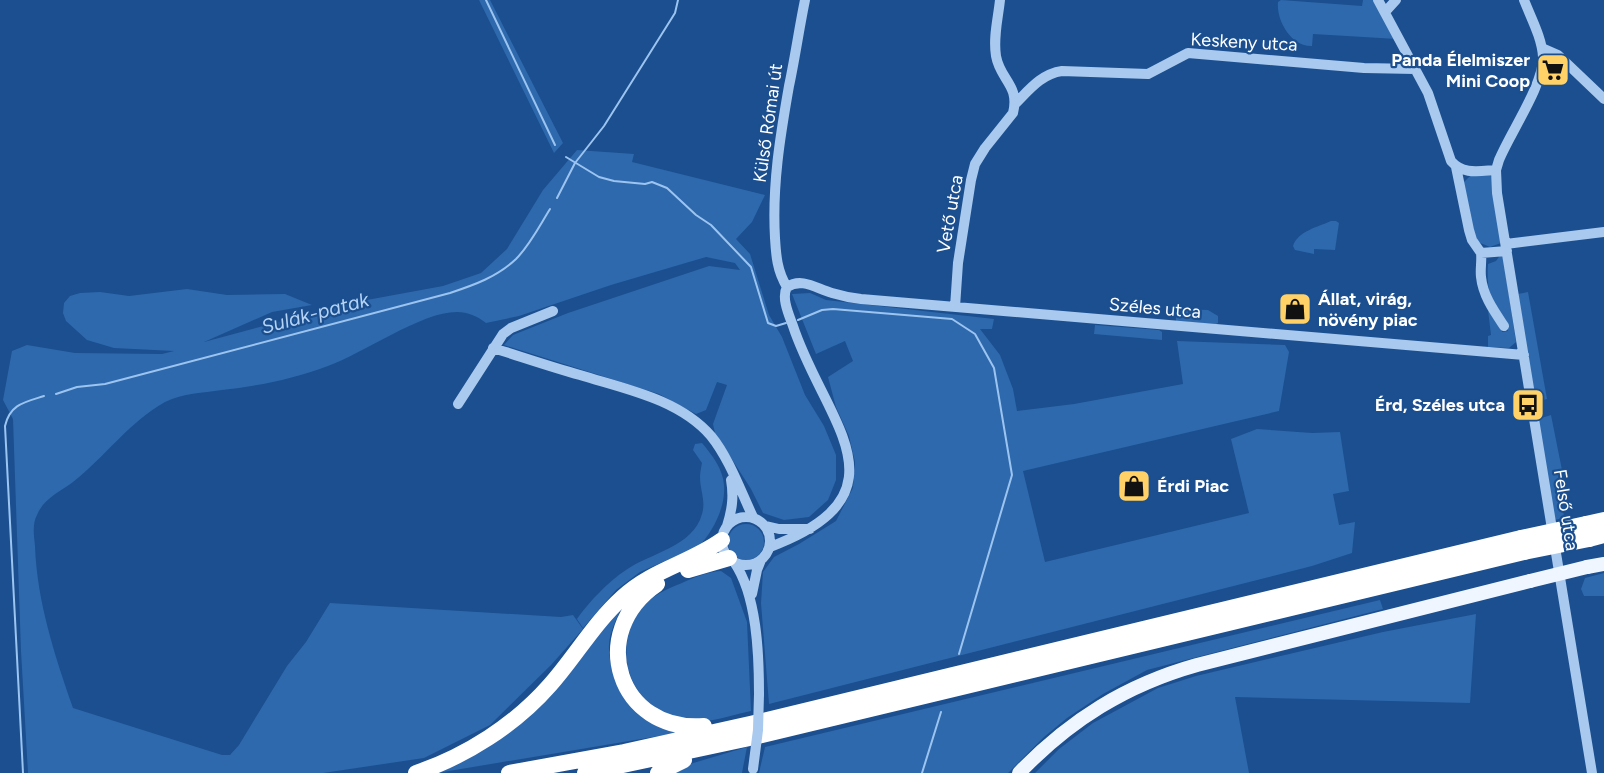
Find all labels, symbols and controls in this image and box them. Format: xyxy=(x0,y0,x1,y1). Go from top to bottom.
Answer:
street label: Keskeny utca xyxy=(1190,28,1298,56)
place label: Panda Élelmiszer Mini Coop xyxy=(1391,49,1530,92)
supermarket icon: Panda Élelmiszer Mini Coop xyxy=(1535,52,1571,88)
street label: Külső Római út xyxy=(749,62,787,184)
street label: Vető utca xyxy=(932,173,968,255)
water label: Sulák-patak xyxy=(259,287,373,339)
place label: Állat, virág, növény piac xyxy=(1318,288,1418,331)
shop icon: Állat, virág, növény piac xyxy=(1277,291,1313,327)
street label: Széles utca xyxy=(1108,293,1202,323)
bus stop icon: Érd, Széles utca xyxy=(1510,387,1546,423)
place label: Érd, Széles utca xyxy=(1375,394,1505,416)
shop icon: Érdi Piac xyxy=(1116,468,1152,504)
street label: Felső utca xyxy=(1549,468,1583,552)
place label: Érdi Piac xyxy=(1157,475,1229,497)

